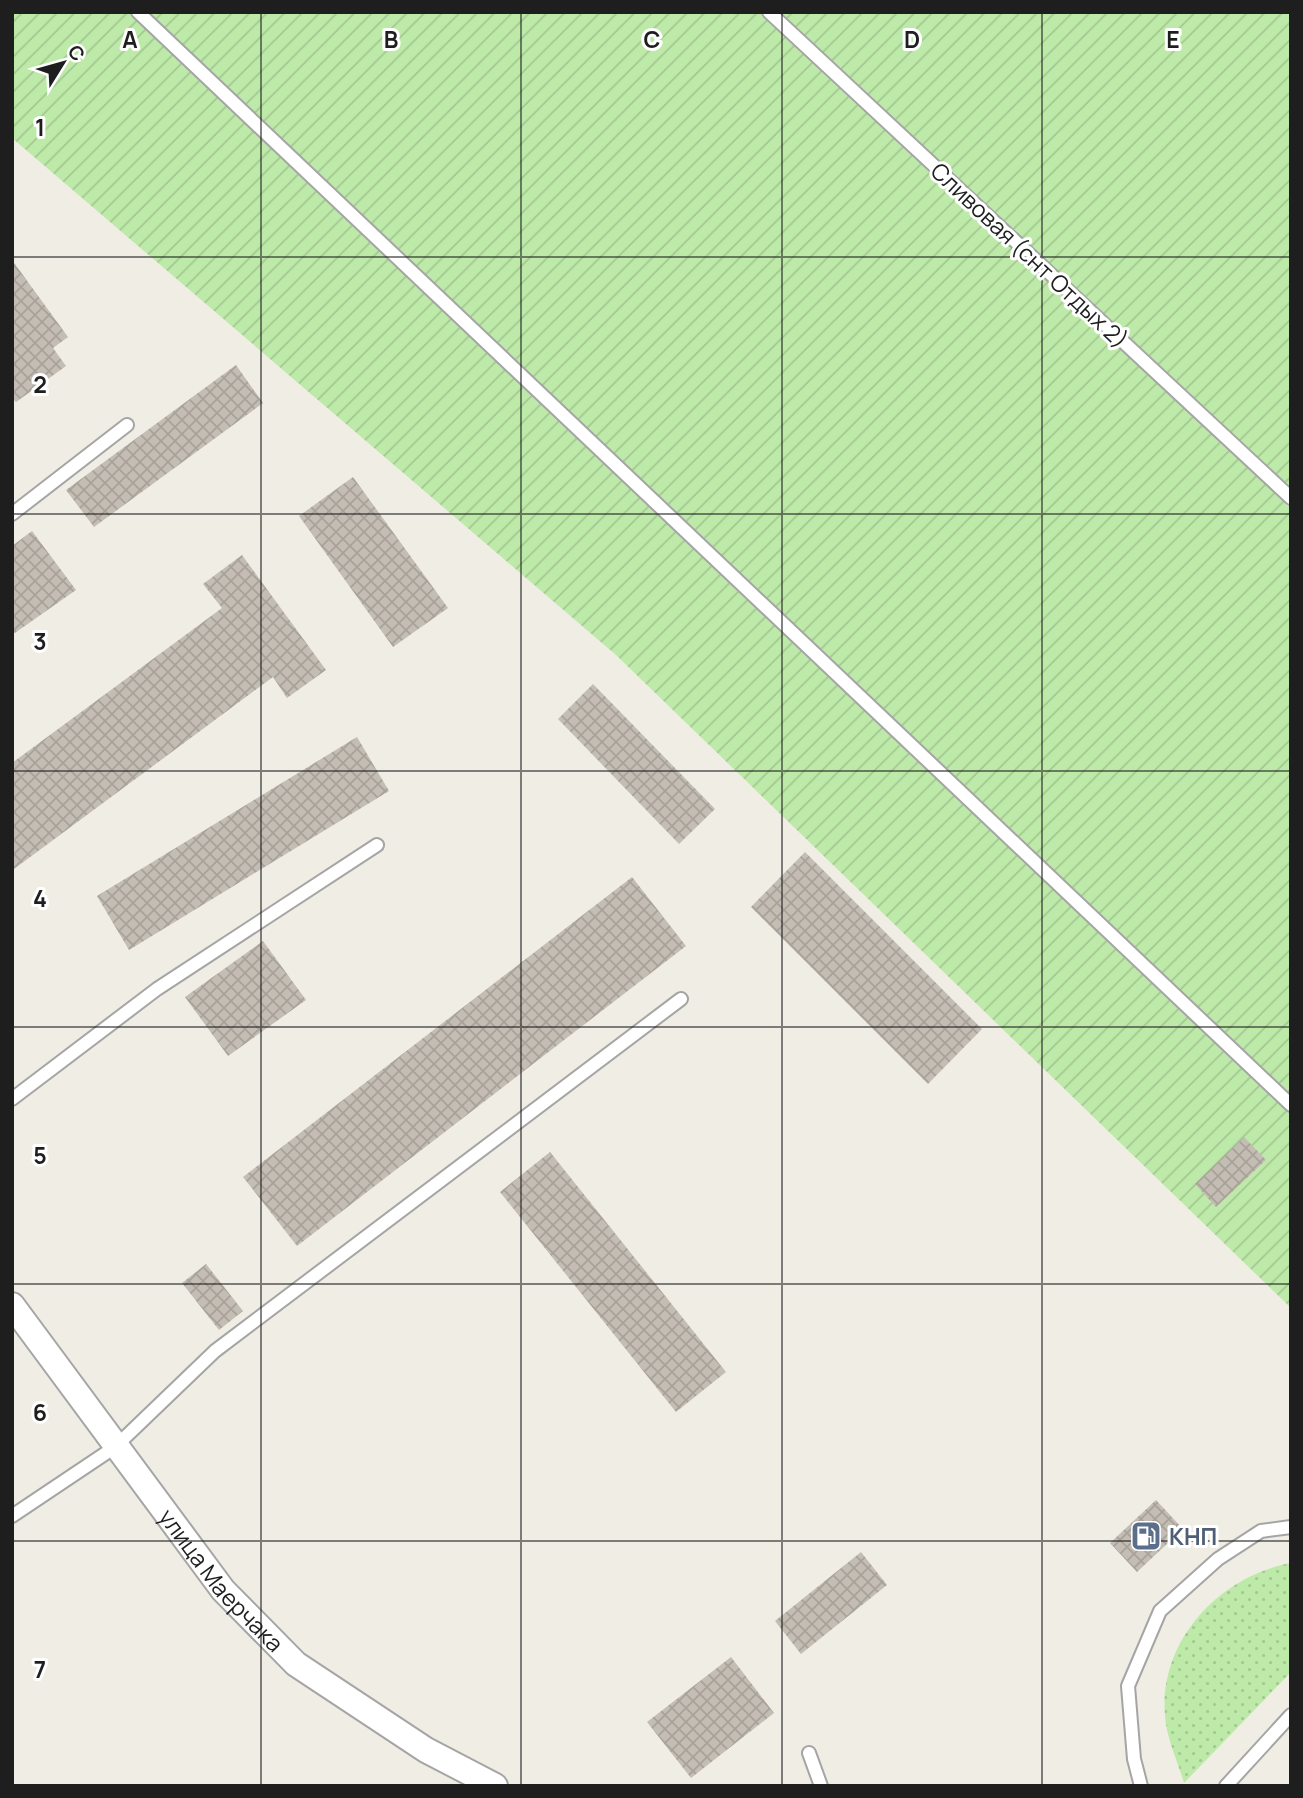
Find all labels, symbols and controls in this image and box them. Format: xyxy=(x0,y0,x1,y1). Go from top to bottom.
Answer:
text: A xyxy=(122,23,138,55)
text: B xyxy=(384,23,398,55)
text: C xyxy=(644,23,661,55)
text: D xyxy=(904,23,920,55)
text: E xyxy=(1166,23,1180,55)
north arrow xyxy=(28,28,98,98)
text: С xyxy=(62,39,91,66)
text: 1 xyxy=(35,111,45,143)
street label: Сливовая (снт Отдых 2) xyxy=(924,155,1136,355)
text: 2 xyxy=(33,368,47,400)
text: 3 xyxy=(33,625,47,657)
text: 4 xyxy=(33,882,47,914)
text: 5 xyxy=(33,1139,47,1171)
text: 6 xyxy=(33,1396,47,1428)
street label: улица Маерчака xyxy=(152,1502,291,1659)
fuel station icon: КНП xyxy=(1129,1519,1163,1553)
place label: КНП xyxy=(1169,1520,1217,1552)
text: 7 xyxy=(34,1653,46,1685)

